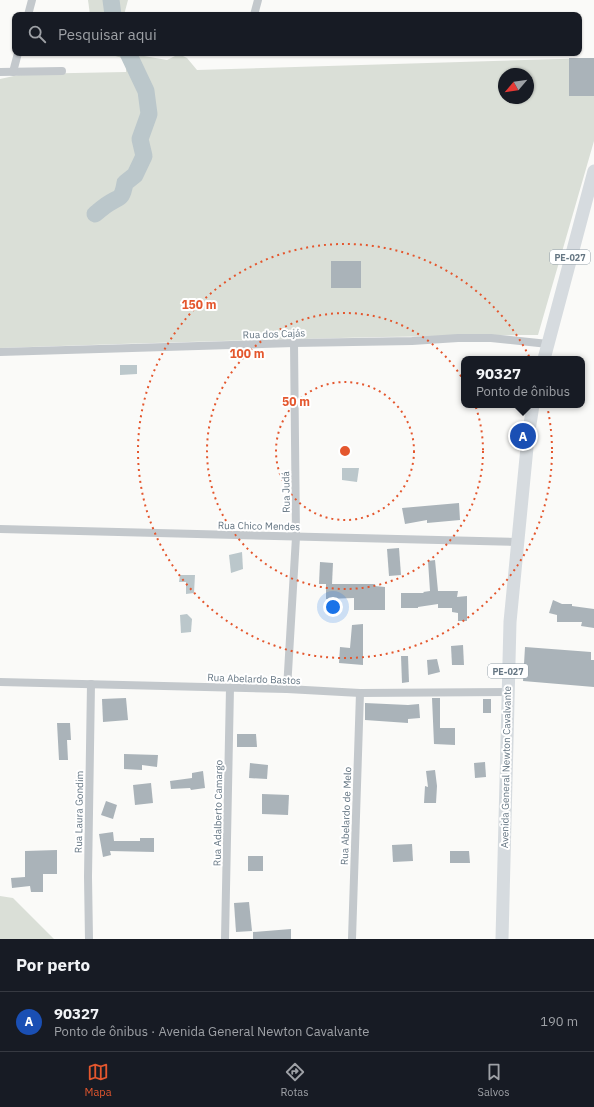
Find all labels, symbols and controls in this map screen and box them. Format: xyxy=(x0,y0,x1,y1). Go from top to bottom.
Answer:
search box xyxy=(12,12,582,56)
icon: search xyxy=(26,23,48,45)
text: Pesquisar aqui xyxy=(58,25,157,44)
north arrow xyxy=(498,68,534,104)
road number: PE-027 xyxy=(550,250,590,264)
text: 150 m xyxy=(181,297,217,312)
street label: Rua dos Cajás xyxy=(242,326,306,342)
text: 100 m xyxy=(229,346,265,361)
popup xyxy=(461,356,585,408)
text: 90327 xyxy=(476,364,521,383)
text: Ponto de ônibus xyxy=(476,383,570,400)
text: 50 m xyxy=(282,394,310,409)
pin: A xyxy=(510,421,536,451)
centre of rings xyxy=(338,444,352,458)
street label: Rua Judá xyxy=(279,470,293,513)
street label: Rua Chico Mendes xyxy=(218,519,301,533)
your location xyxy=(323,597,343,617)
road number: PE-027 xyxy=(488,664,528,678)
street label: Rua Abelardo Bastos xyxy=(207,671,301,687)
street label: Avenida General Newton Cavalvante xyxy=(498,685,514,848)
street label: Rua Adalberto Camargo xyxy=(211,759,225,866)
street label: Rua Abelardo de Melo xyxy=(338,766,354,865)
street label: Rua Laura Gondim xyxy=(72,771,86,853)
text: Por perto xyxy=(16,954,90,976)
text: 90327 xyxy=(54,1004,99,1023)
text: A xyxy=(25,1013,33,1030)
text: 190 m xyxy=(540,1013,578,1030)
text: Ponto de ônibus · Avenida General Newton Cavalvante xyxy=(54,1023,369,1040)
tab: Mapa xyxy=(84,1061,112,1099)
tab: Rotas xyxy=(280,1061,309,1099)
tab: Salvos xyxy=(478,1061,510,1099)

